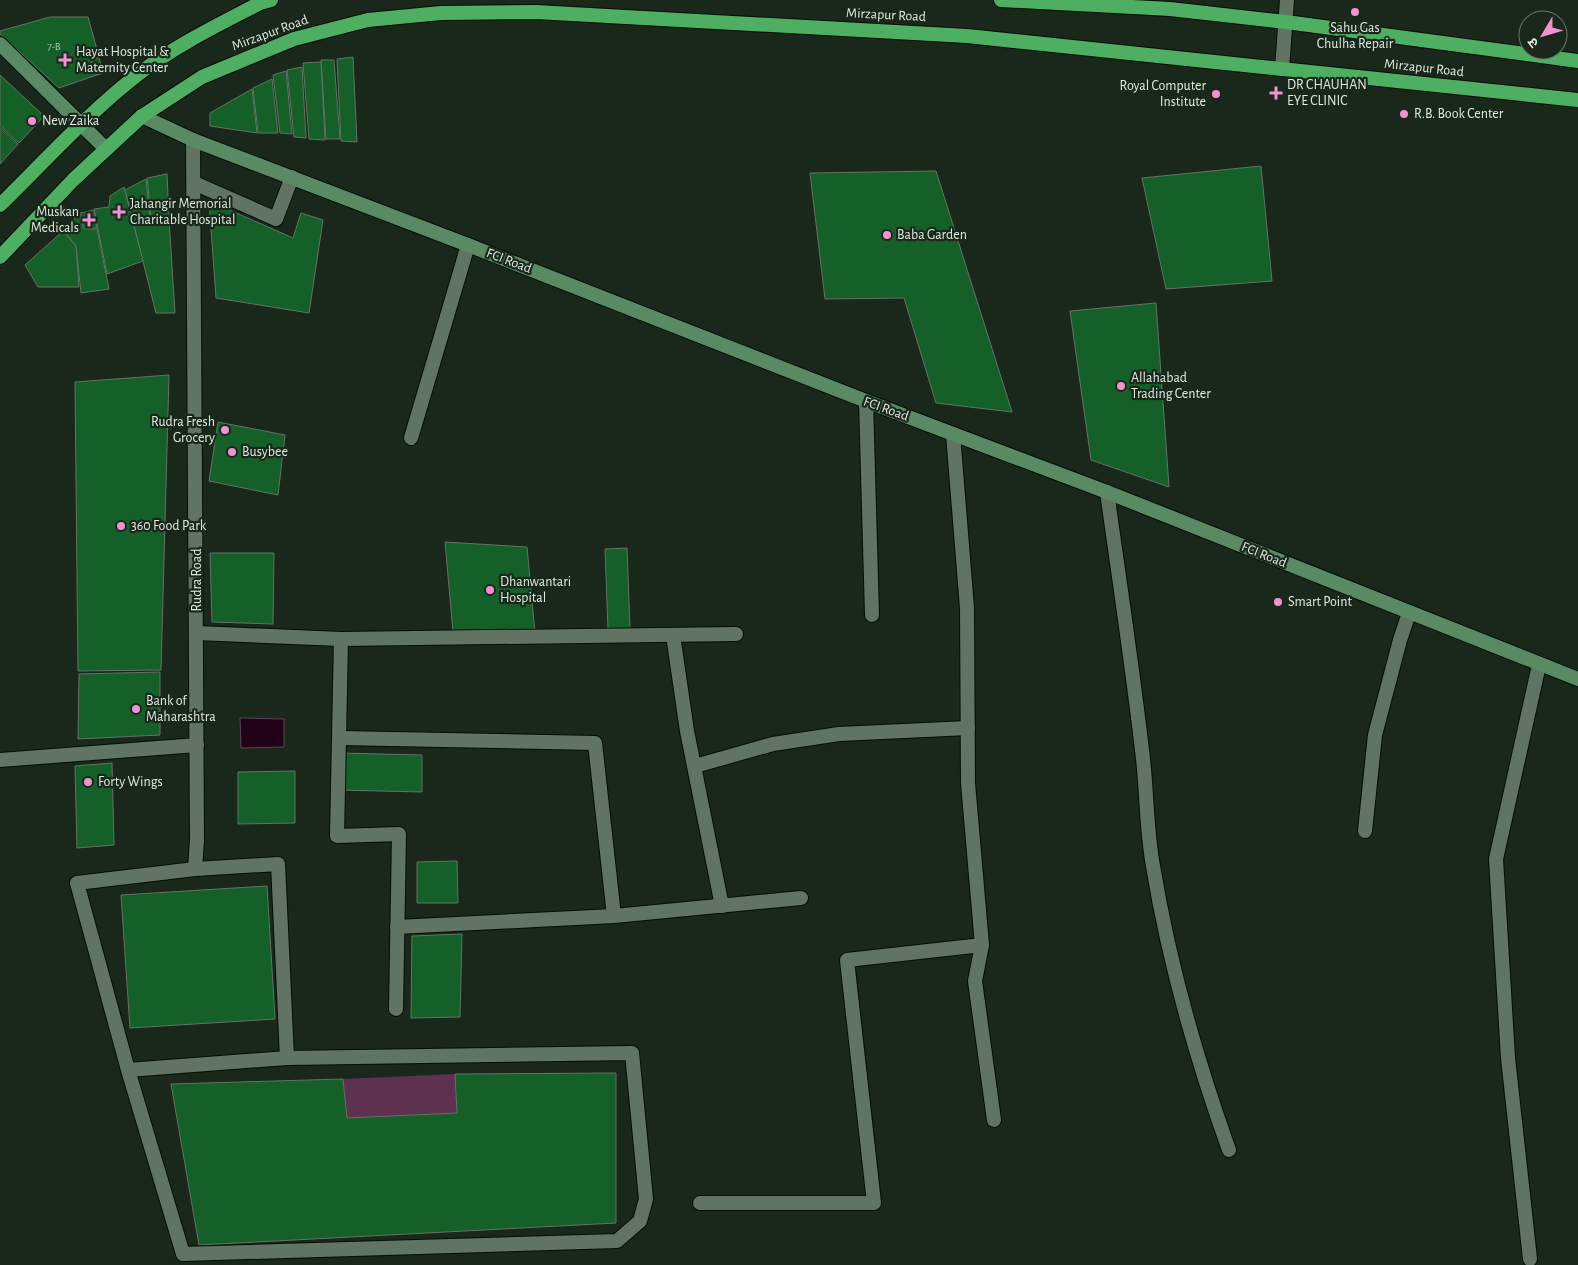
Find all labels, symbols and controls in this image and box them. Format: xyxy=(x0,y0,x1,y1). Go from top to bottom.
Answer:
street label: Mirzapur Road xyxy=(846,6,926,24)
marker: Sahu Gas Chulha Repair xyxy=(1349,6,1361,18)
north arrow xyxy=(1518,10,1568,60)
street label: Mirzapur Road xyxy=(230,13,310,53)
place label: Sahu Gas Chulha Repair xyxy=(1317,21,1394,51)
text: उ xyxy=(1525,34,1542,50)
house number: 7-B xyxy=(47,41,61,52)
place label: Hayat Hospital & Maternity Center xyxy=(76,45,169,75)
marker: Hayat Hospital & Maternity Center xyxy=(58,53,72,67)
street label: Mirzapur Road xyxy=(1383,57,1465,79)
place label: DR CHAUHAN EYE CLINIC xyxy=(1287,78,1367,108)
place label: Royal Computer Institute xyxy=(1120,79,1206,109)
marker: DR CHAUHAN EYE CLINIC xyxy=(1269,86,1283,100)
marker: Royal Computer Institute xyxy=(1210,88,1222,100)
place label: R.B. Book Center xyxy=(1414,107,1504,121)
marker: R.B. Book Center xyxy=(1398,108,1410,120)
place label: New Zaika xyxy=(42,114,100,128)
marker: New Zaika xyxy=(26,115,38,127)
place label: Jahangir Memorial Charitable Hospital xyxy=(130,197,235,227)
place label: Muskan Medicals xyxy=(31,205,79,235)
marker: Jahangir Memorial Charitable Hospital xyxy=(112,205,126,219)
marker: Muskan Medicals xyxy=(83,214,95,226)
place label: Baba Garden xyxy=(897,228,967,242)
marker: Baba Garden xyxy=(881,229,893,241)
street label: FCI Road xyxy=(484,246,534,276)
place label: Allahabad Trading Center xyxy=(1131,371,1211,401)
marker: Allahabad Trading Center xyxy=(1115,380,1127,392)
street label: FCI Road xyxy=(861,394,911,424)
place label: Rudra Fresh Grocery xyxy=(151,415,215,445)
marker: Rudra Fresh Grocery xyxy=(219,424,231,436)
place label: Busybee xyxy=(242,445,288,459)
marker: Busybee xyxy=(226,446,238,458)
place label: 360 Food Park xyxy=(131,519,207,533)
marker: 360 Food Park xyxy=(115,520,127,532)
street label: FCI Road xyxy=(1239,540,1289,570)
street label: Rudra Road xyxy=(190,549,204,611)
place label: Dhanwantari Hospital xyxy=(500,575,571,605)
marker: Dhanwantari Hospital xyxy=(484,584,496,596)
place label: Smart Point xyxy=(1288,595,1352,609)
marker: Smart Point xyxy=(1272,596,1284,608)
place label: Bank of Maharashtra xyxy=(146,694,216,724)
marker: Bank of Maharashtra xyxy=(130,703,142,715)
place label: Forty Wings xyxy=(98,775,163,789)
marker: Forty Wings xyxy=(82,776,94,788)

